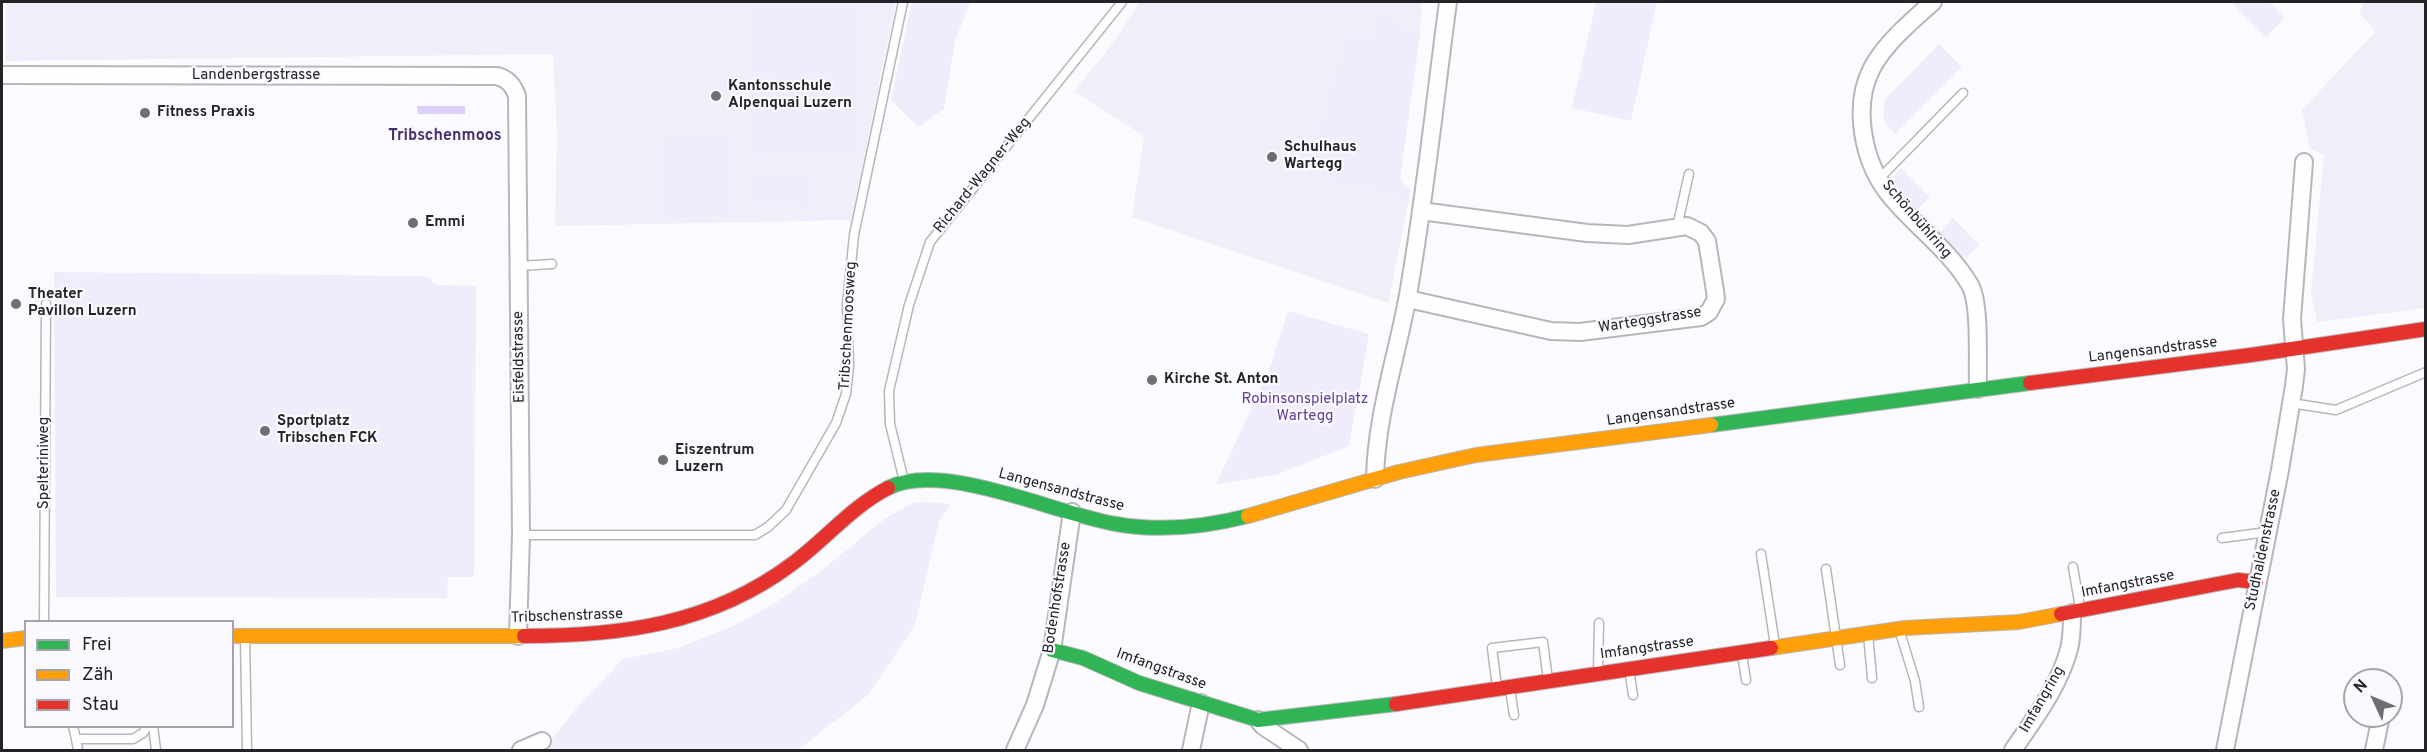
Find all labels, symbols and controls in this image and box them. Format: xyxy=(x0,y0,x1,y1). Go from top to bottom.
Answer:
street label: Landenbergstrasse xyxy=(192,67,320,85)
place label: Kantonsschule Alpenquai Luzern xyxy=(728,78,852,113)
marker: Kantonsschule Alpenquai Luzern xyxy=(709,89,723,103)
place label: Fitness Praxis xyxy=(157,104,255,122)
marker: Fitness Praxis xyxy=(138,106,152,120)
street label: Richard-Wagner-Weg xyxy=(931,114,1035,238)
district label: Tribschenmoos xyxy=(388,127,502,147)
place label: Schulhaus Wartegg xyxy=(1284,139,1357,174)
marker: Schulhaus Wartegg xyxy=(1265,150,1279,164)
street label: Schönbühlring xyxy=(1877,177,1955,263)
place label: Emmi xyxy=(425,214,465,232)
marker: Emmi xyxy=(406,216,420,230)
street label: Tribschenmoosweg xyxy=(837,261,861,391)
place label: Theater Pavillon Luzern xyxy=(28,286,137,321)
marker: Theater Pavillon Luzern xyxy=(9,297,23,311)
street label: Warteggstrasse xyxy=(1597,304,1703,338)
street label: Eisfeldstrasse xyxy=(510,311,530,403)
street label: Langensandstrasse xyxy=(2088,334,2218,368)
place label: Kirche St. Anton xyxy=(1164,371,1278,389)
marker: Kirche St. Anton xyxy=(1145,373,1159,387)
park label: Robinsonspielplatz Wartegg xyxy=(1242,391,1368,426)
street label: Langensandstrasse xyxy=(1606,395,1736,431)
place label: Sportplatz Tribschen FCK xyxy=(277,413,378,448)
street label: Spelteriniweg xyxy=(36,417,54,509)
marker: Sportplatz Tribschen FCK xyxy=(258,424,272,438)
place label: Eiszentrum Luzern xyxy=(675,442,755,477)
marker: Eiszentrum Luzern xyxy=(656,453,670,467)
street label: Langensandstrasse xyxy=(996,466,1126,516)
street label: Studhaldenstrasse xyxy=(2242,488,2286,612)
street label: Bodenhofstrasse xyxy=(1040,541,1076,655)
street label: Imfangstrasse xyxy=(2080,567,2176,603)
street label: Tribschenstrasse xyxy=(511,606,623,628)
legend xyxy=(24,620,234,728)
text: Frei xyxy=(82,634,112,657)
street label: Imfangstrasse xyxy=(1599,634,1695,664)
street label: Imfangstrasse xyxy=(1114,645,1208,695)
text: Zäh xyxy=(82,664,113,687)
street label: Imfangring xyxy=(2017,664,2069,736)
north arrow xyxy=(2343,668,2403,728)
text: N xyxy=(2350,676,2373,698)
text: Stau xyxy=(82,694,119,717)

